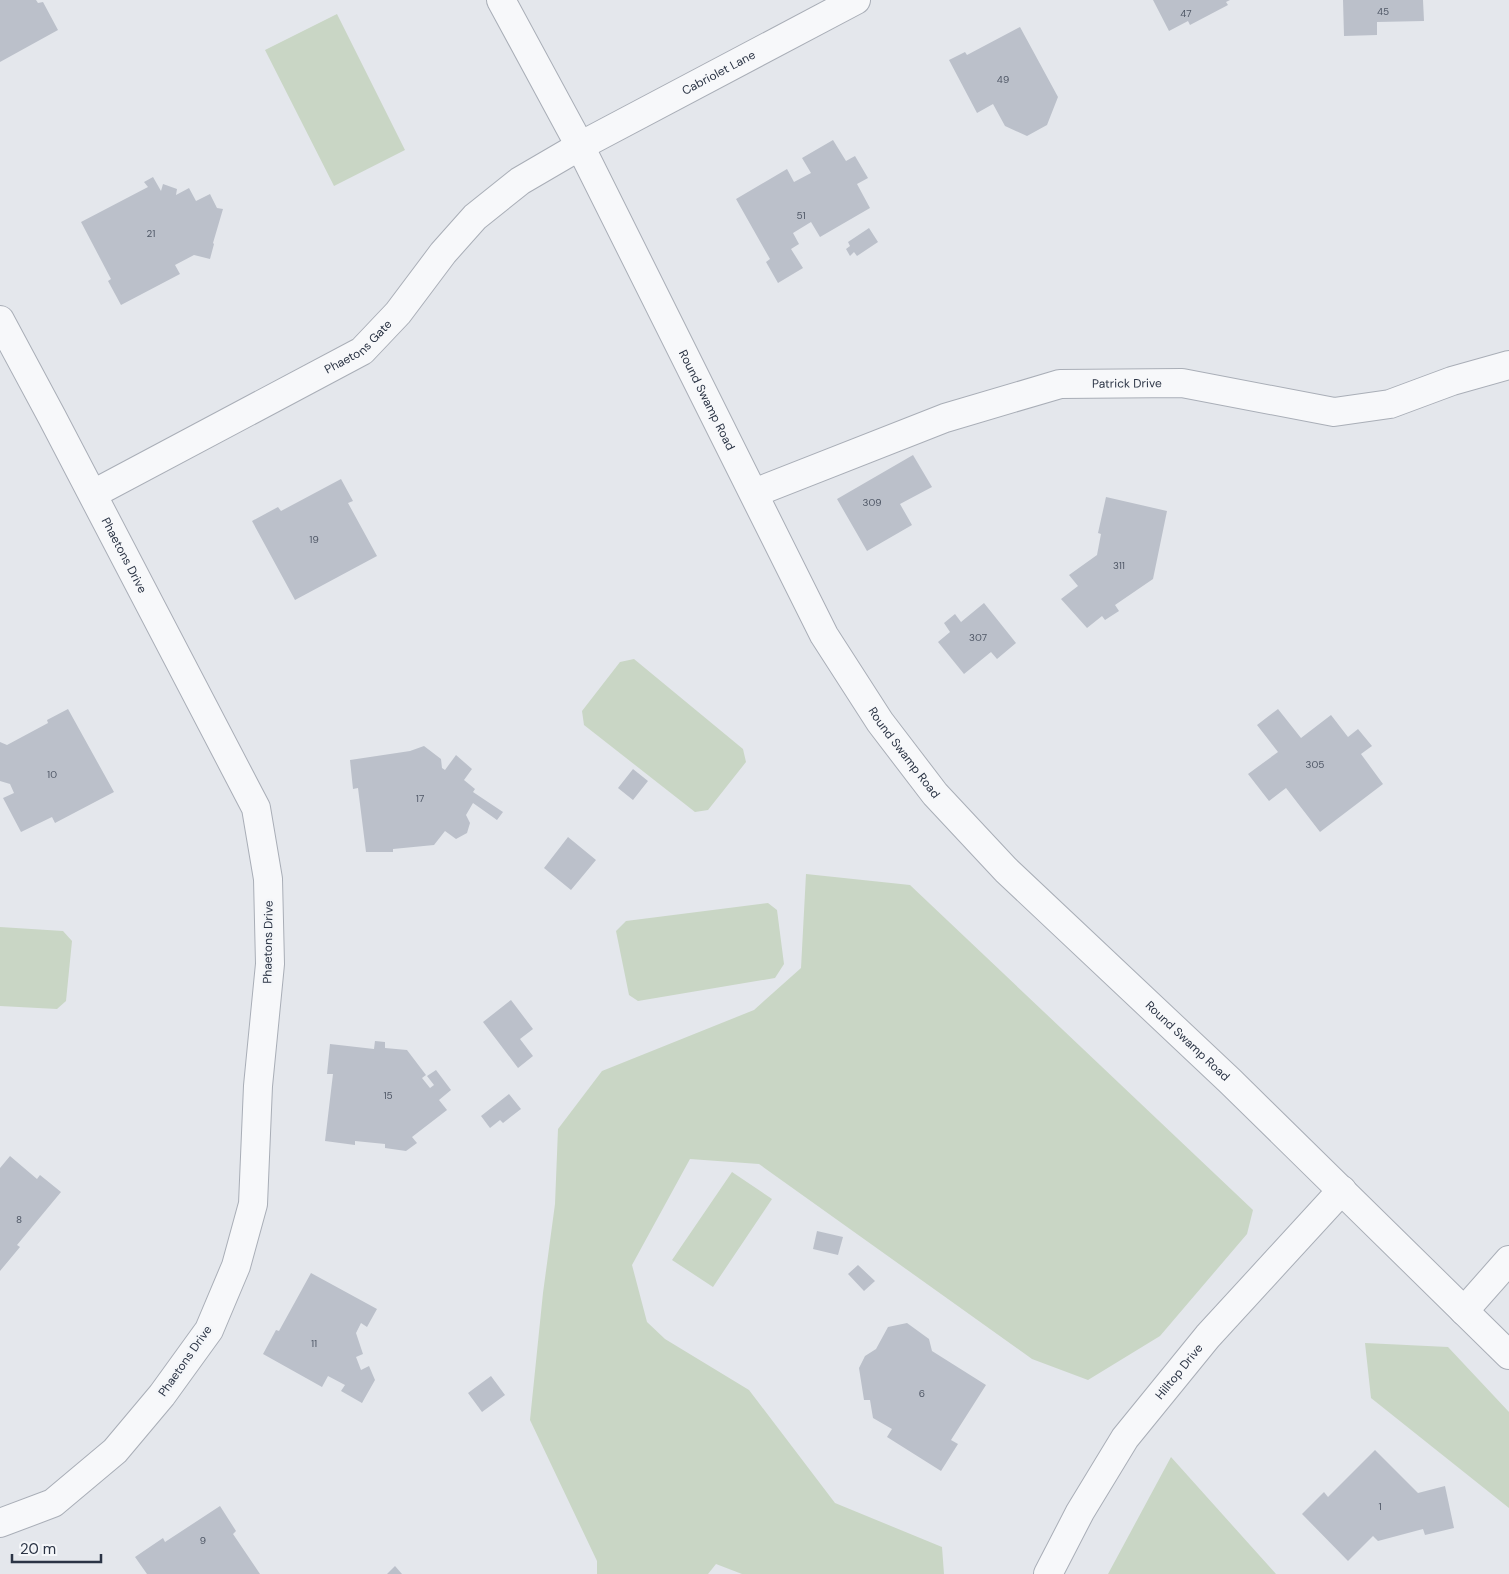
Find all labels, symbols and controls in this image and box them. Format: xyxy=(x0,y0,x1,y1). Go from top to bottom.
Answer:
house number: 45 xyxy=(1377,5,1389,18)
house number: 47 xyxy=(1180,7,1192,20)
street label: Cabriolet Lane xyxy=(679,47,758,99)
house number: 49 xyxy=(997,73,1009,86)
house number: 51 xyxy=(796,209,806,222)
house number: 21 xyxy=(147,227,155,240)
street label: Phaetons Gate xyxy=(322,316,396,378)
street label: Round Swamp Road xyxy=(675,347,739,453)
street label: Patrick Drive xyxy=(1092,375,1162,392)
house number: 309 xyxy=(862,496,882,509)
street label: Phaetons Drive xyxy=(98,515,151,596)
house number: 19 xyxy=(309,533,319,546)
house number: 311 xyxy=(1113,559,1125,572)
house number: 307 xyxy=(969,631,987,644)
street label: Round Swamp Road xyxy=(865,704,944,802)
house number: 305 xyxy=(1306,758,1324,771)
house number: 10 xyxy=(47,768,57,781)
house number: 17 xyxy=(416,792,424,805)
street label: Phaetons Drive xyxy=(259,900,277,984)
street label: Round Swamp Road xyxy=(1142,997,1233,1085)
house number: 15 xyxy=(383,1089,393,1102)
house number: 8 xyxy=(16,1213,22,1226)
street label: Phaetons Drive xyxy=(155,1322,216,1400)
house number: 11 xyxy=(311,1337,317,1350)
street label: Hilltop Drive xyxy=(1152,1340,1207,1403)
house number: 6 xyxy=(919,1387,925,1400)
house number: 1 xyxy=(1378,1500,1382,1513)
scale bar xyxy=(12,1532,101,1564)
house number: 9 xyxy=(200,1534,206,1547)
text: 20 m xyxy=(20,1539,56,1559)

